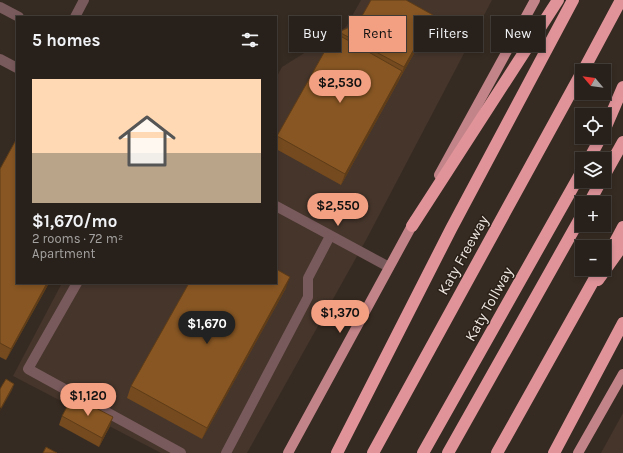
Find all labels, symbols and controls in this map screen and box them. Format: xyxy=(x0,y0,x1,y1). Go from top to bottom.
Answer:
chip: Buy xyxy=(289,16,341,52)
chip: Rent xyxy=(349,16,406,52)
chip: Filters xyxy=(414,16,483,52)
chip: New xyxy=(491,16,545,52)
icon: filters xyxy=(239,29,261,51)
text: 5 homes xyxy=(32,30,101,50)
north arrow xyxy=(575,64,611,100)
map controls xyxy=(575,64,611,276)
pin: $2,530 xyxy=(307,70,373,104)
text: $2,530 xyxy=(318,75,362,90)
icon: home xyxy=(111,105,183,177)
button: locate xyxy=(575,108,611,144)
button: layers xyxy=(575,152,611,188)
pin: $2,550 xyxy=(305,193,371,227)
button: + xyxy=(575,196,611,232)
text: $2,550 xyxy=(316,198,360,213)
text: $1,670/mo xyxy=(32,211,117,231)
street label: Katy Freeway xyxy=(434,212,492,298)
text: 2 rooms · 72 m² xyxy=(32,231,123,246)
button: − xyxy=(575,240,611,276)
text: Apartment xyxy=(32,246,95,261)
street label: Katy Tollway xyxy=(461,264,517,344)
pin: $1,370 xyxy=(307,300,373,334)
text: $1,370 xyxy=(320,305,360,320)
pin: $1,670 xyxy=(174,311,240,345)
text: $1,670 xyxy=(187,316,227,331)
pin: $1,120 xyxy=(55,383,121,417)
text: $1,120 xyxy=(69,388,107,403)

